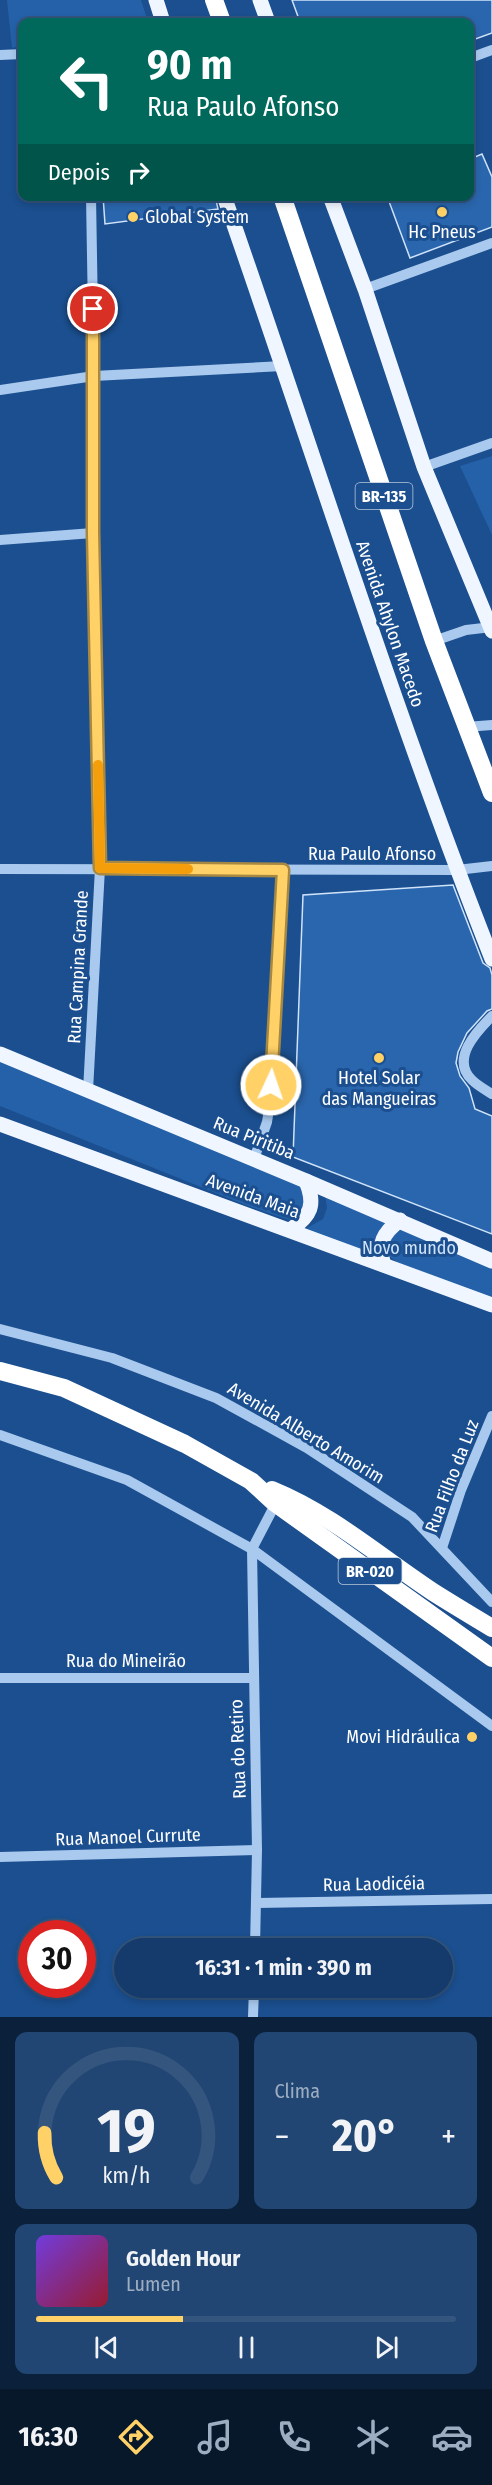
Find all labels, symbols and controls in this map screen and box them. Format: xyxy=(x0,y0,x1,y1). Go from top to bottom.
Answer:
text: 90 m xyxy=(147,40,232,90)
icon: left xyxy=(48,42,126,120)
text: Rua Paulo Afonso xyxy=(147,91,339,123)
icon: right xyxy=(122,156,155,189)
text: Depois xyxy=(48,159,110,186)
marker: Hc Pneus xyxy=(435,205,449,219)
place label: Global System xyxy=(145,206,249,228)
marker: Global System xyxy=(126,210,140,224)
place label: Hc Pneus xyxy=(408,221,476,243)
pin xyxy=(67,283,118,334)
icon: arrive xyxy=(76,292,109,325)
road number: BR-135 xyxy=(356,483,412,509)
street label: Avenida Ahylon Macedo xyxy=(351,538,429,710)
street label: Rua Paulo Afonso xyxy=(308,843,436,865)
street label: Rua Campina Grande xyxy=(63,890,93,1044)
marker: Hotel Solar das Mangueiras xyxy=(372,1051,386,1065)
position arrow xyxy=(239,1053,303,1117)
place label: Hotel Solar das Mangueiras xyxy=(322,1067,437,1110)
street label: Rua Piritiba xyxy=(210,1112,298,1164)
street label: Avenida Maia xyxy=(203,1169,303,1223)
park label: Novo mundo xyxy=(362,1237,456,1259)
street label: Avenida Alberto Amorim xyxy=(224,1378,388,1488)
street label: Rua Filho da Luz xyxy=(420,1417,484,1535)
road number: BR-020 xyxy=(338,1558,401,1584)
street label: Rua do Mineirão xyxy=(66,1650,186,1672)
street label: Rua do Retiro xyxy=(225,1699,251,1799)
place label: Movi Hidráulica xyxy=(346,1726,460,1748)
marker: Movi Hidráulica xyxy=(465,1730,479,1744)
street label: Rua Manoel Currute xyxy=(55,1823,201,1851)
street label: Rua Laodicéia xyxy=(323,1872,425,1896)
speed limit sign: 30 xyxy=(18,1920,96,1998)
text: 16:31 · 1 min · 390 m xyxy=(195,1954,372,1981)
text: Clima xyxy=(275,2079,320,2103)
text: 19 xyxy=(97,2094,156,2169)
text: 20° xyxy=(332,2109,398,2163)
text: − xyxy=(275,2117,289,2157)
text: + xyxy=(441,2117,456,2157)
text: km/h xyxy=(103,2163,151,2189)
text: Golden Hour xyxy=(126,2245,240,2272)
text: Lumen xyxy=(126,2272,181,2296)
icon: previous xyxy=(90,2331,123,2364)
icon: pause xyxy=(230,2331,263,2364)
icon: next xyxy=(370,2331,403,2364)
icon: directions xyxy=(115,2416,157,2458)
icon: music xyxy=(194,2416,236,2458)
icon: phone xyxy=(273,2416,315,2458)
icon: climate xyxy=(352,2416,394,2458)
icon: car xyxy=(431,2416,473,2458)
text: 16:30 xyxy=(19,2421,78,2453)

